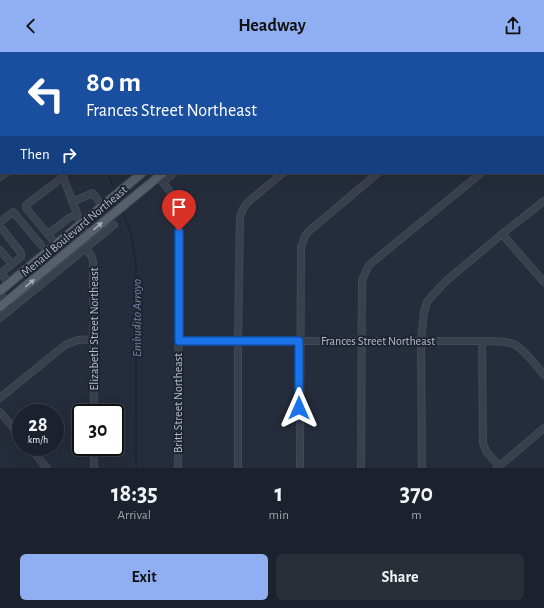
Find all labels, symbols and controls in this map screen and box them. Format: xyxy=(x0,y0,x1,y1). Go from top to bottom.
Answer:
icon: back xyxy=(20,15,42,37)
icon: share xyxy=(502,15,524,37)
text: Headway xyxy=(238,17,306,35)
icon: left xyxy=(20,68,72,120)
text: 80 m xyxy=(86,69,141,97)
text: Frances Street Northeast xyxy=(86,102,257,120)
icon: right xyxy=(58,144,80,166)
text: Then xyxy=(20,147,50,162)
street label: Menaul Boulevard Northeast xyxy=(19,183,129,279)
pin xyxy=(162,190,196,231)
icon: arrive xyxy=(168,196,190,218)
one-way arrow xyxy=(93,222,103,231)
street label: Elizabeth Street Northeast xyxy=(88,267,100,391)
one-way arrow xyxy=(25,278,35,287)
water label: Embudito Arroyo xyxy=(131,279,144,357)
street label: Frances Street Northeast xyxy=(321,335,435,347)
street label: Britt Street Northeast xyxy=(172,353,184,453)
position arrow xyxy=(278,387,320,429)
speed limit sign: 30 xyxy=(72,404,124,456)
text: 28 xyxy=(28,415,48,435)
text: km/h xyxy=(28,435,48,445)
text: 18:35 xyxy=(111,482,158,506)
text: 1 xyxy=(274,482,283,506)
text: 370 xyxy=(400,482,433,506)
text: Arrival xyxy=(118,509,151,522)
text: min xyxy=(269,509,289,522)
text: m xyxy=(411,509,422,522)
button: Exit xyxy=(20,554,268,600)
button: Share xyxy=(276,554,524,600)

